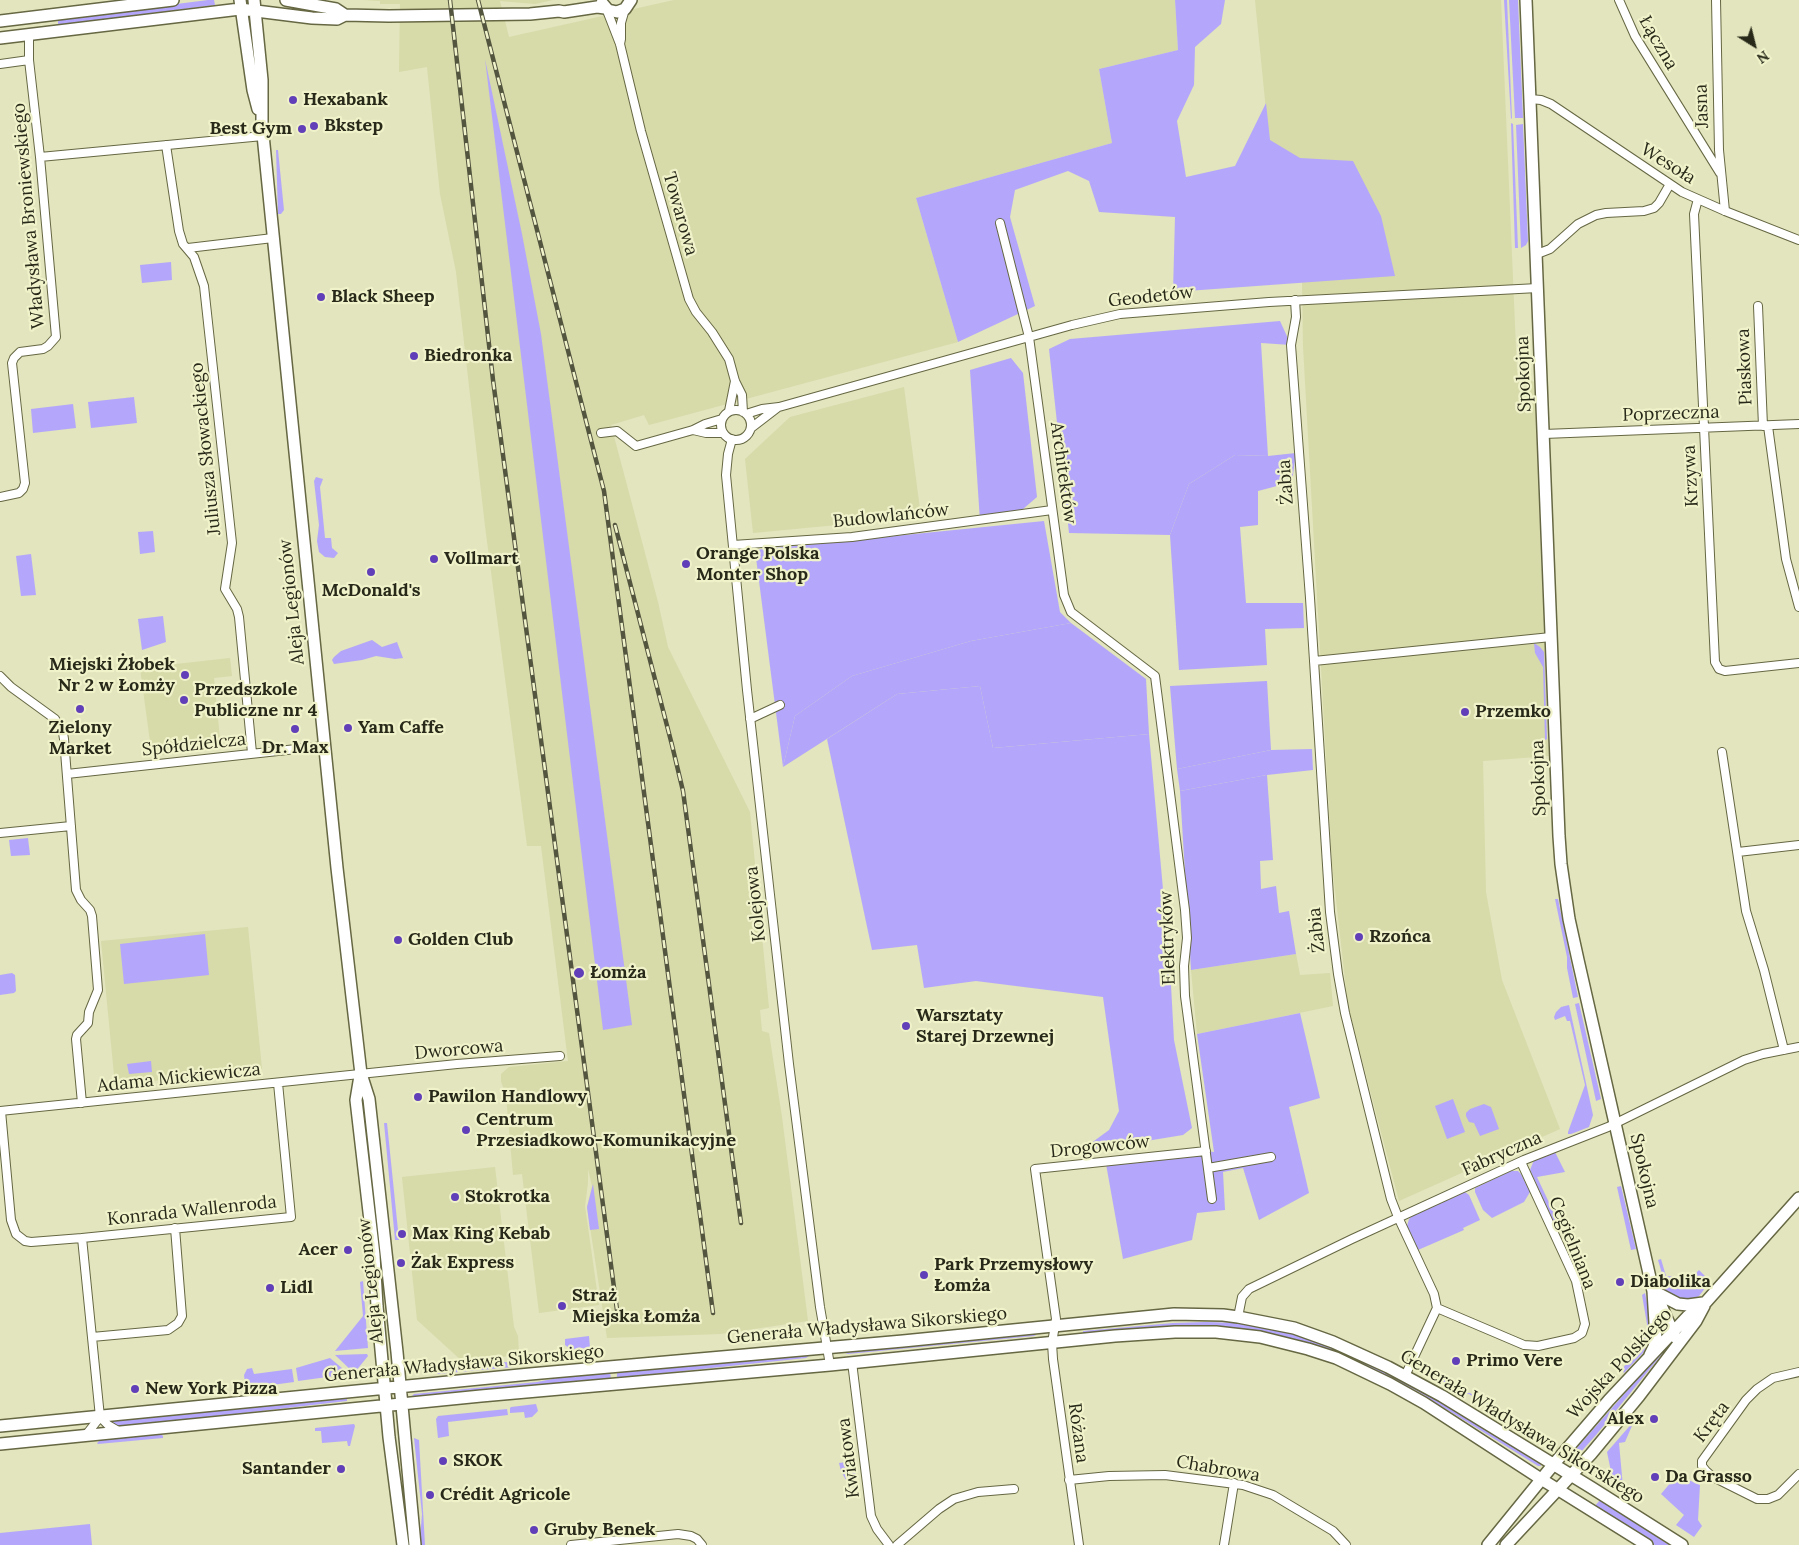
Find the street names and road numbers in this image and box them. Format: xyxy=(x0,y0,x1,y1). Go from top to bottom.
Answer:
street label: Łączna xyxy=(1634,12,1682,74)
street label: Jasna xyxy=(1690,83,1714,129)
street label: Władysława Broniewskiego xyxy=(8,102,50,330)
street label: Wesoła xyxy=(1637,139,1699,189)
street label: Towarowa xyxy=(658,170,702,258)
street label: Geodetów xyxy=(1107,282,1195,312)
street label: Piaskowa xyxy=(1733,328,1757,406)
street label: Spokojna xyxy=(1512,335,1536,413)
street label: Juliusza Słowackiego xyxy=(186,362,226,536)
street label: Poprzeczna xyxy=(1622,402,1720,426)
street label: Architektów xyxy=(1045,421,1081,525)
street label: Krzywa xyxy=(1679,444,1703,508)
street label: Żabia xyxy=(1274,459,1298,505)
street label: Budowlańców xyxy=(832,499,950,533)
street label: Aleja Legionów xyxy=(275,538,309,666)
street label: Spółdzielcza xyxy=(141,729,247,761)
street label: Spokojna xyxy=(1527,739,1551,817)
street label: Kolejowa xyxy=(741,865,771,943)
street label: Elektryków xyxy=(1156,891,1180,985)
street label: Żabia xyxy=(1304,906,1330,954)
street label: Dworcowa xyxy=(414,1035,504,1065)
street label: Adama Mickiewicza xyxy=(96,1059,262,1097)
street label: Fabryczna xyxy=(1459,1127,1545,1181)
street label: Drogowców xyxy=(1049,1131,1151,1163)
street label: Spokojna xyxy=(1625,1131,1663,1211)
street label: Konrada Wallenroda xyxy=(106,1191,278,1231)
street label: Cegielniana xyxy=(1544,1194,1600,1292)
street label: Aleja Legionów xyxy=(354,1217,388,1345)
street label: Generała Władysława Sikorskiego xyxy=(726,1303,1008,1349)
street label: Wojska Polskiego xyxy=(1563,1304,1677,1424)
street label: Generała Władysława Sikorskiego xyxy=(323,1341,605,1387)
street label: Generała Władysława Sikorskiego xyxy=(1396,1345,1648,1509)
street label: Kręta xyxy=(1690,1397,1734,1447)
street label: Różana xyxy=(1063,1402,1093,1464)
street label: Kwiatowa xyxy=(833,1417,865,1499)
street label: Chabrowa xyxy=(1174,1451,1262,1487)

